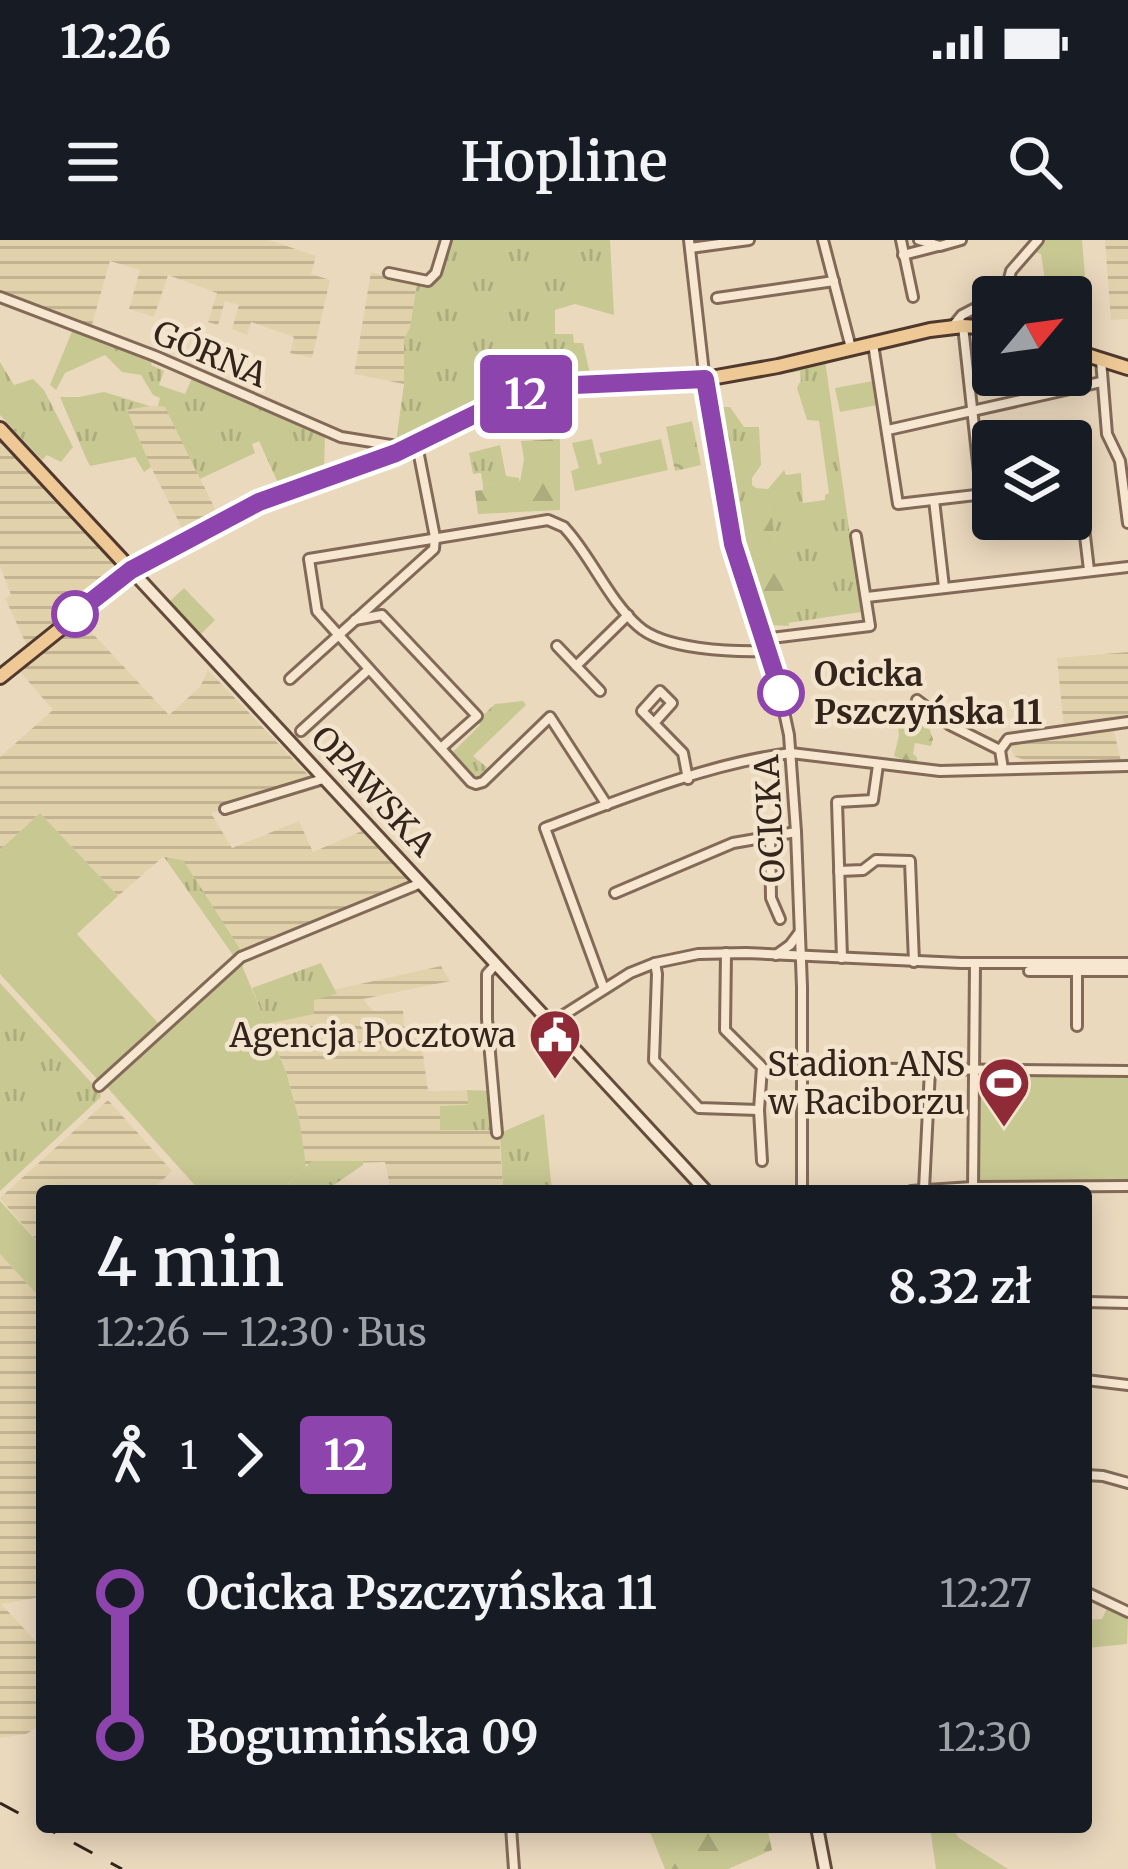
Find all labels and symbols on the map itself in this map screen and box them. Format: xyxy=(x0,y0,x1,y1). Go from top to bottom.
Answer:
north arrow xyxy=(972,276,1092,396)
street label: GÓRNA xyxy=(147,311,274,396)
line badge: 12 xyxy=(472,355,580,433)
unlabelled marker xyxy=(53,592,97,636)
place label: Ocicka Pszczyńska 11 xyxy=(814,654,1042,733)
marker: Ocicka Pszczyńska 11 xyxy=(759,671,803,715)
street label: OPAWSKA xyxy=(303,718,444,865)
street label: OCICKA xyxy=(746,753,794,884)
public building icon: Agencja Pocztowa xyxy=(527,1007,583,1081)
place label: Agencja Pocztowa xyxy=(229,1015,516,1056)
place label: Stadion ANS w Raciborzu xyxy=(767,1044,965,1123)
sports icon: Stadion ANS w Raciborzu xyxy=(976,1055,1032,1129)

